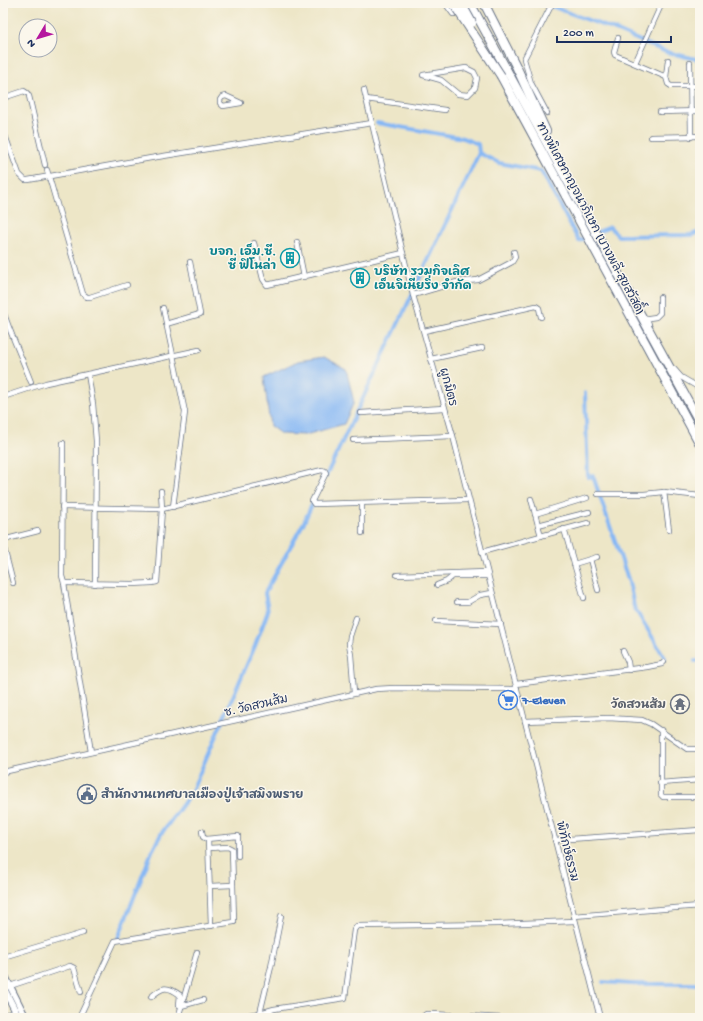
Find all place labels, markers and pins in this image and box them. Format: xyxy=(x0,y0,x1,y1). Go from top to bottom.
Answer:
place label: บจก. เอ็ม.ซี. ซี ฟิโนล่า xyxy=(209,242,276,274)
building icon: บจก. เอ็ม.ซี. ซี ฟิโนล่า xyxy=(279,247,301,269)
place label: บริษัท รวมกิจเลิศ เอ็นจิเนียริ่ง จำกัด xyxy=(374,264,471,294)
building icon: บริษัท รวมกิจเลิศ เอ็นจิเนียริ่ง จำกัด xyxy=(349,267,371,289)
supermarket icon: 7-Eleven xyxy=(497,689,519,711)
temple icon: วัดสวนส้ม xyxy=(669,693,691,715)
place label: 7-Eleven xyxy=(521,695,566,709)
place label: วัดสวนส้ม xyxy=(611,697,666,713)
public building icon: สำนักงานเทศบาลเมืองปู่เจ้าสมิงพราย xyxy=(76,783,98,805)
place label: สำนักงานเทศบาลเมืองปู่เจ้าสมิงพราย xyxy=(101,786,303,803)

